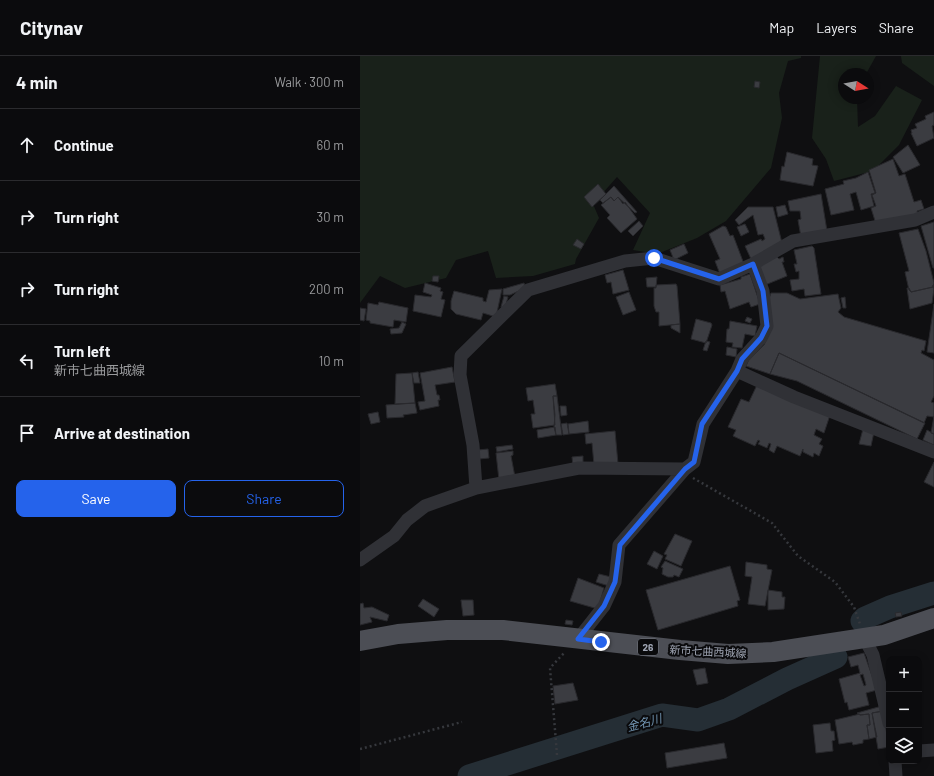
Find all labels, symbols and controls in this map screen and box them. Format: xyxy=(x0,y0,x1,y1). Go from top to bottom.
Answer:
text: Citynav xyxy=(20,16,83,39)
text: Map xyxy=(769,19,794,36)
text: Layers xyxy=(816,19,857,36)
text: Share xyxy=(879,19,914,36)
north arrow xyxy=(838,68,874,104)
text: 4 min xyxy=(16,72,58,92)
text: Walk · 300 m xyxy=(274,74,344,90)
icon: ahead xyxy=(16,134,38,156)
text: Continue xyxy=(54,136,114,154)
text: 60 m xyxy=(317,137,344,153)
icon: right xyxy=(16,206,38,228)
text: Turn right xyxy=(54,208,119,226)
text: 30 m xyxy=(317,209,344,225)
route start xyxy=(645,249,663,267)
icon: right xyxy=(16,278,38,300)
text: Turn right xyxy=(54,280,119,298)
text: 200 m xyxy=(309,281,344,297)
text: Turn left xyxy=(54,342,110,360)
icon: left xyxy=(16,350,38,372)
text: 10 m xyxy=(319,353,344,369)
text: 新市七曲西城線 xyxy=(54,362,145,378)
icon: arrive xyxy=(16,422,38,444)
text: Arrive at destination xyxy=(54,424,190,442)
button: Save xyxy=(16,480,176,517)
button: Share xyxy=(184,480,344,517)
route end xyxy=(592,633,610,651)
road number: 26 xyxy=(638,639,658,655)
street label: 新市七曲西城線 xyxy=(669,642,747,660)
map controls xyxy=(886,656,922,764)
button: + xyxy=(886,656,922,692)
button: − xyxy=(886,692,922,728)
water label: 金名川 xyxy=(625,710,665,733)
button: layers xyxy=(886,728,922,764)

